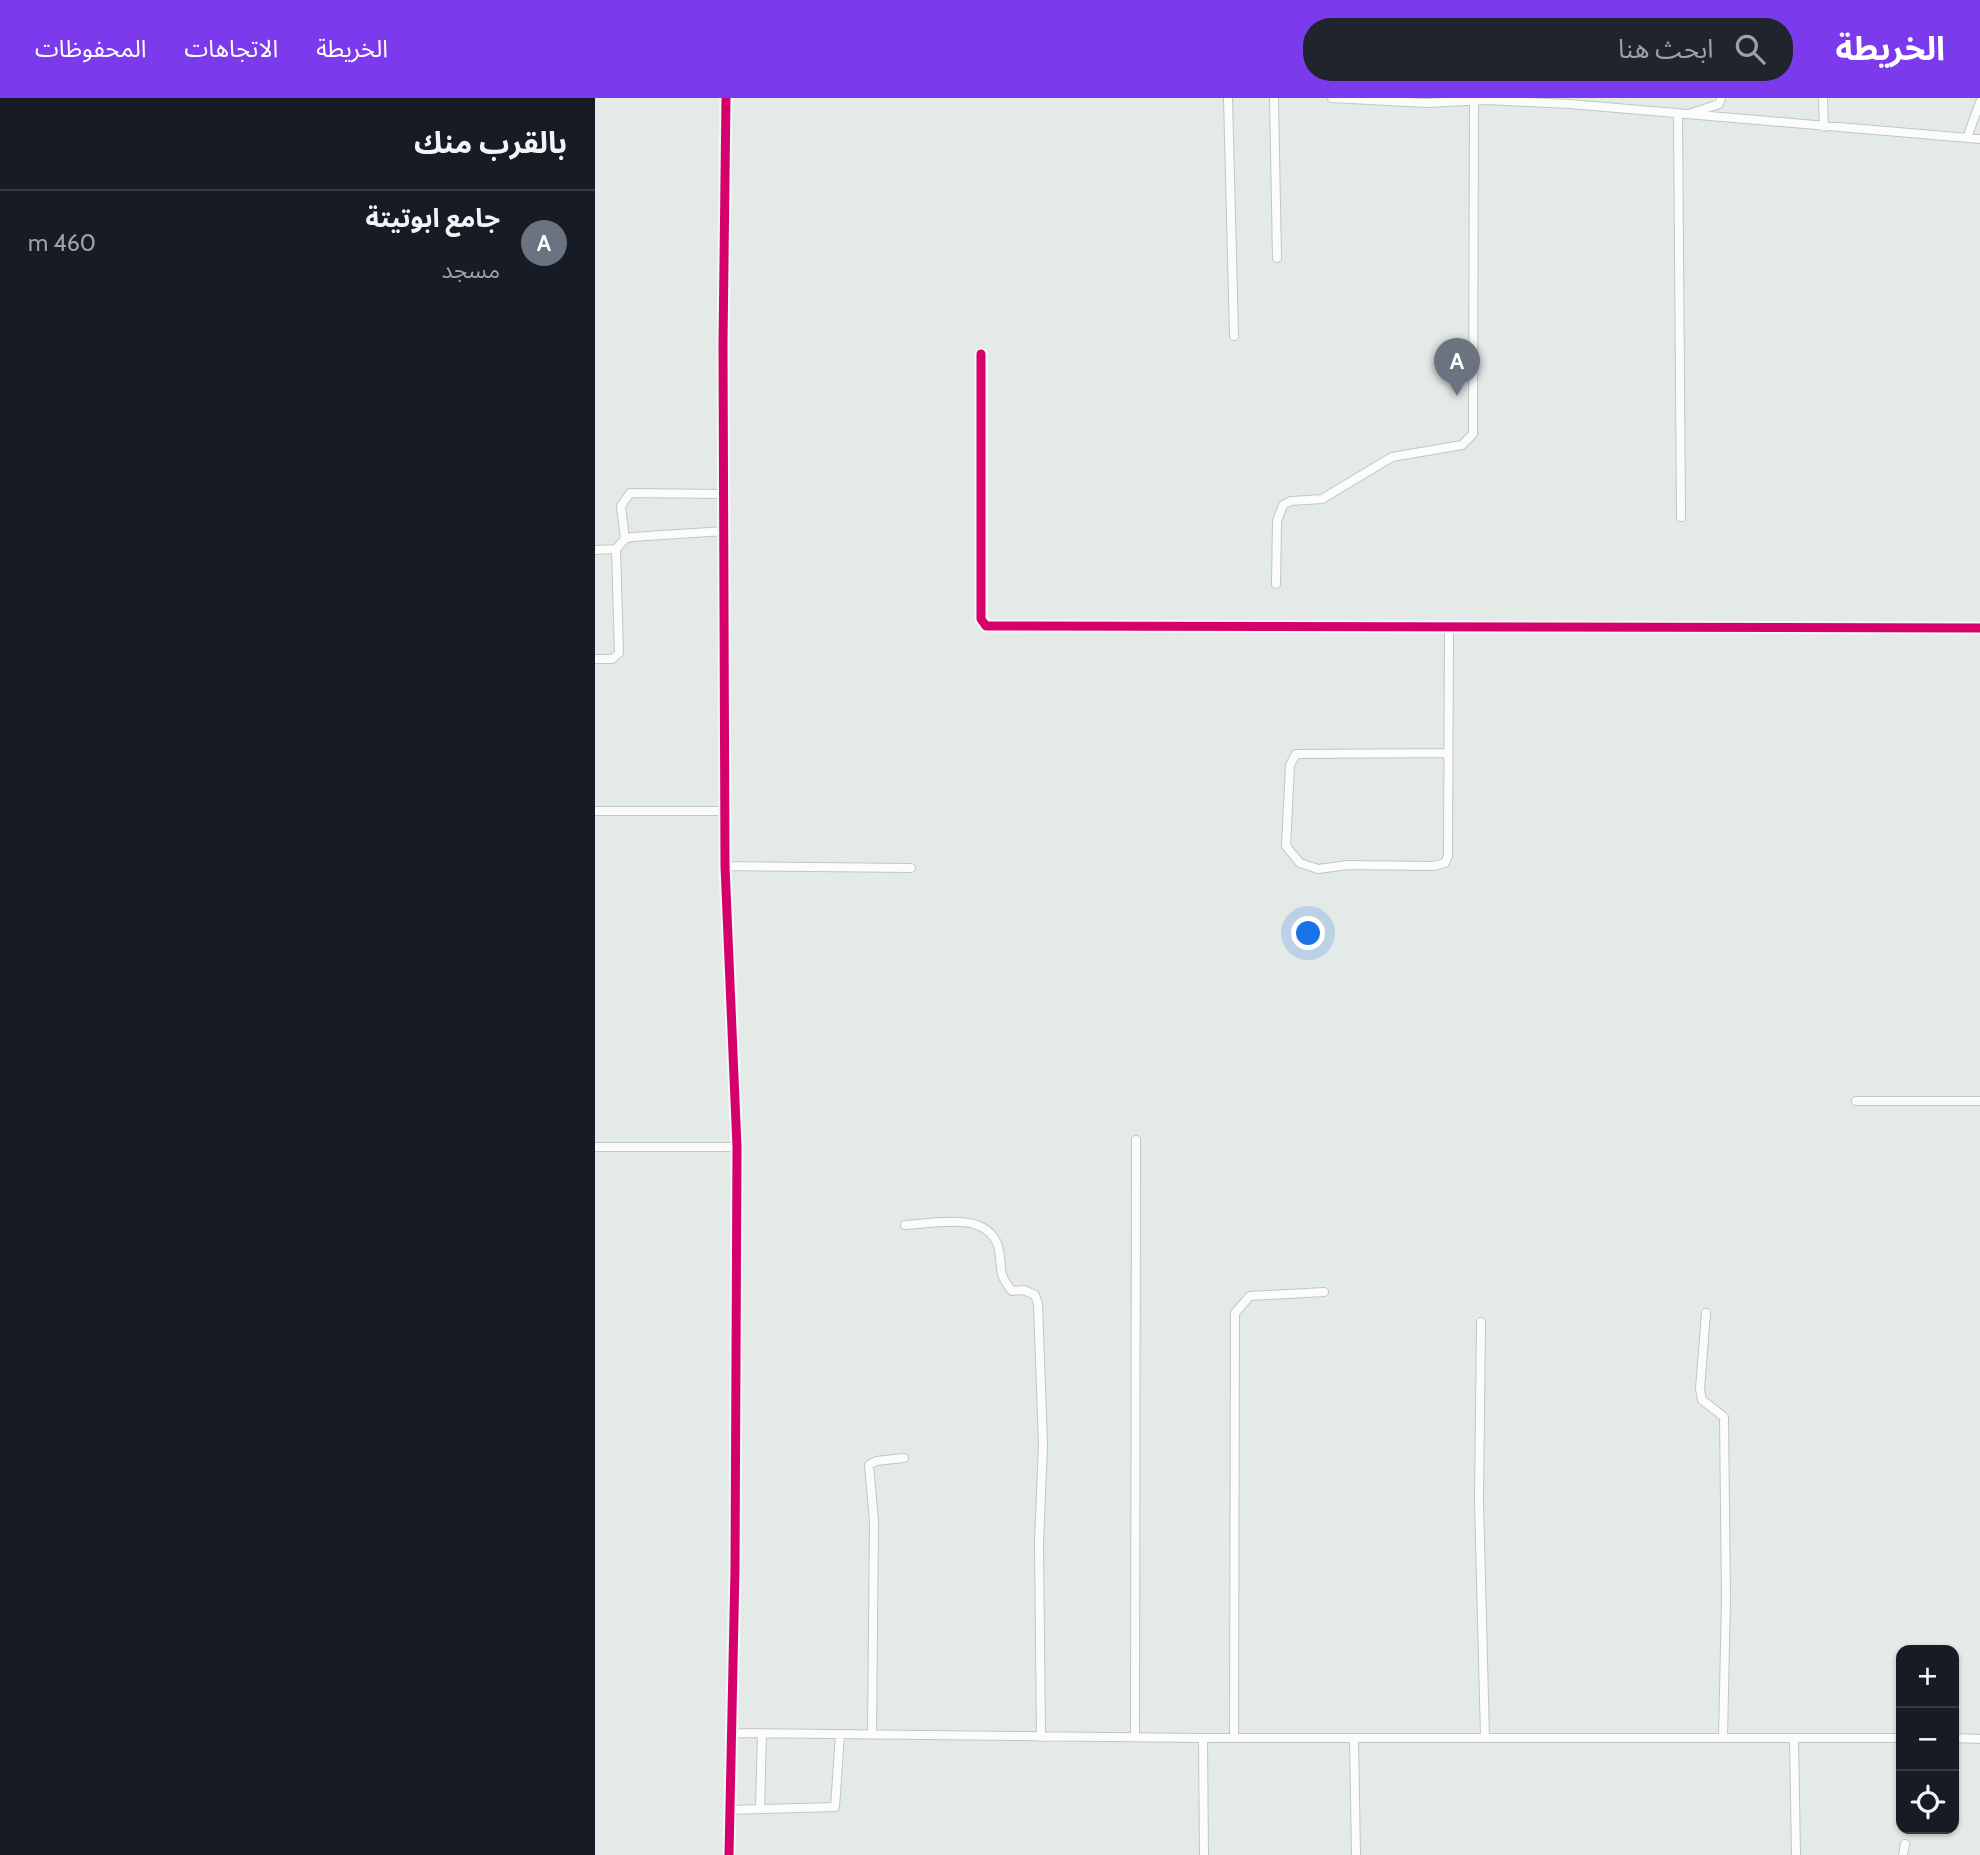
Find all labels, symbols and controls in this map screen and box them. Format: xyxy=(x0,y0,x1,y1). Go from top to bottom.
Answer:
search box xyxy=(1303,18,1793,81)
text: الخريطة xyxy=(1835,28,1945,68)
icon: search xyxy=(1731,30,1769,68)
text: ابحث هنا xyxy=(1618,33,1713,65)
text: المحفوظات xyxy=(35,34,146,63)
text: الاتجاهات xyxy=(184,34,278,63)
text: الخريطة xyxy=(316,34,388,63)
text: بالقرب منك xyxy=(414,124,567,161)
text: جامع ابوتيتة xyxy=(366,202,500,234)
text: 460 m xyxy=(28,229,96,257)
text: A xyxy=(537,229,551,257)
text: مسجد xyxy=(441,256,500,284)
pin: A xyxy=(1434,338,1480,396)
your location xyxy=(1291,916,1325,950)
map controls xyxy=(1896,1645,1959,1834)
button: + xyxy=(1896,1645,1959,1708)
button: − xyxy=(1896,1708,1959,1771)
button: locate xyxy=(1896,1771,1959,1834)

